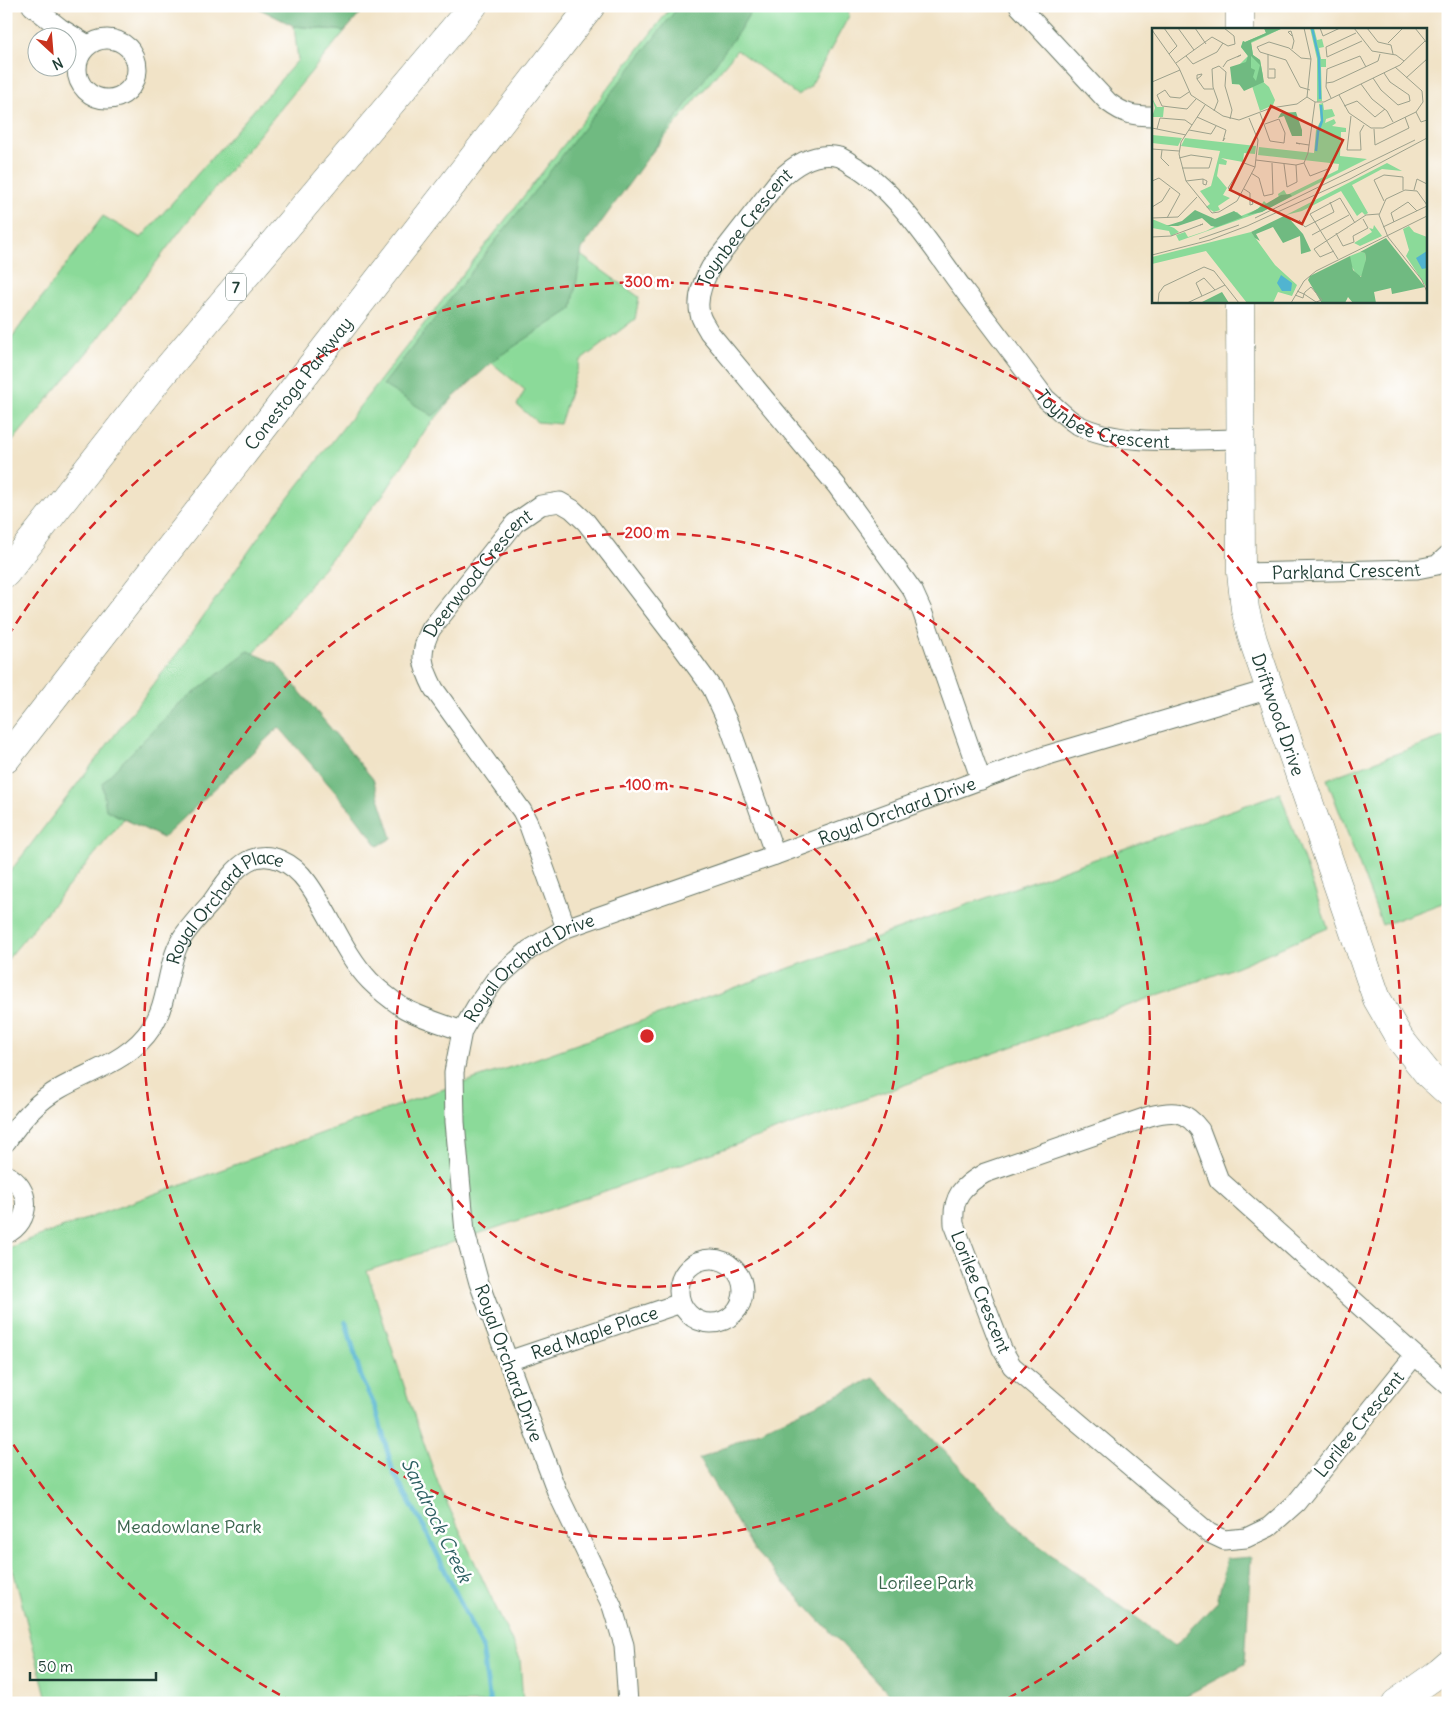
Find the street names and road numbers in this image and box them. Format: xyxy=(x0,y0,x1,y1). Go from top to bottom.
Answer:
street label: Toynbee Crescent xyxy=(692,162,796,290)
road number: 7 xyxy=(226,274,246,300)
street label: Conestoga Parkway xyxy=(239,312,357,454)
street label: Toynbee Crescent xyxy=(1031,385,1170,452)
street label: Deerwood Crescent xyxy=(417,503,536,641)
street label: Parkland Crescent xyxy=(1272,557,1422,584)
street label: Driftwood Drive xyxy=(1247,650,1310,779)
street label: Royal Orchard Drive xyxy=(815,771,979,850)
street label: Royal Orchard Place xyxy=(161,845,288,967)
street label: Royal Orchard Drive xyxy=(458,908,597,1026)
street label: Lorilee Crescent xyxy=(946,1227,1016,1357)
street label: Royal Orchard Drive xyxy=(470,1281,548,1445)
street label: Red Maple Place xyxy=(528,1300,661,1364)
street label: Lorilee Crescent xyxy=(1309,1366,1409,1482)

